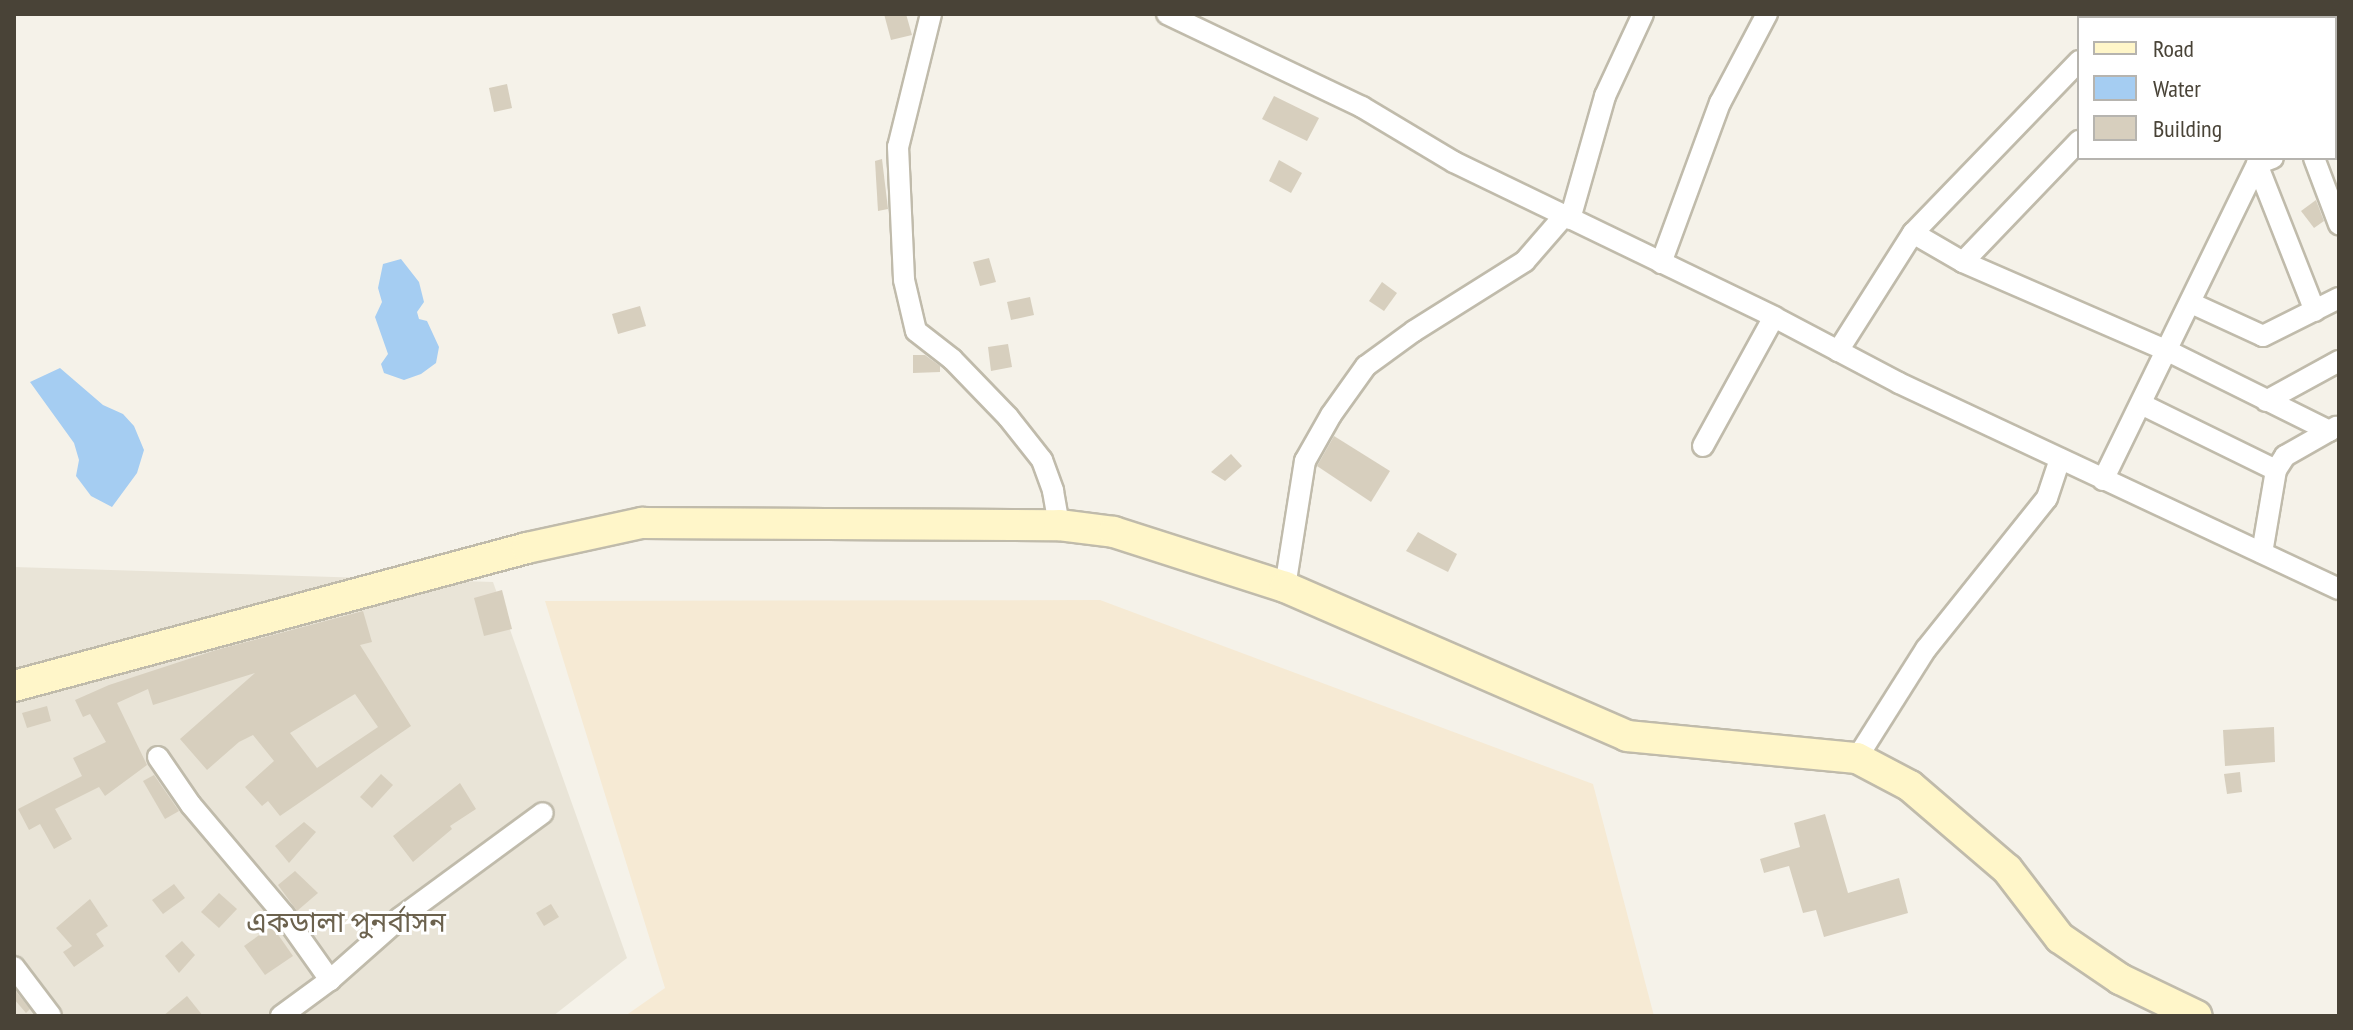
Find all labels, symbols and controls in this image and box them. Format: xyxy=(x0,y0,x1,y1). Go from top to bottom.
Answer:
legend xyxy=(2077,16,2337,160)
text: Road xyxy=(2153,33,2194,64)
text: Water xyxy=(2153,73,2201,104)
text: Building xyxy=(2153,113,2222,144)
district label: একডালা পুনর্বাসন xyxy=(246,905,446,939)

